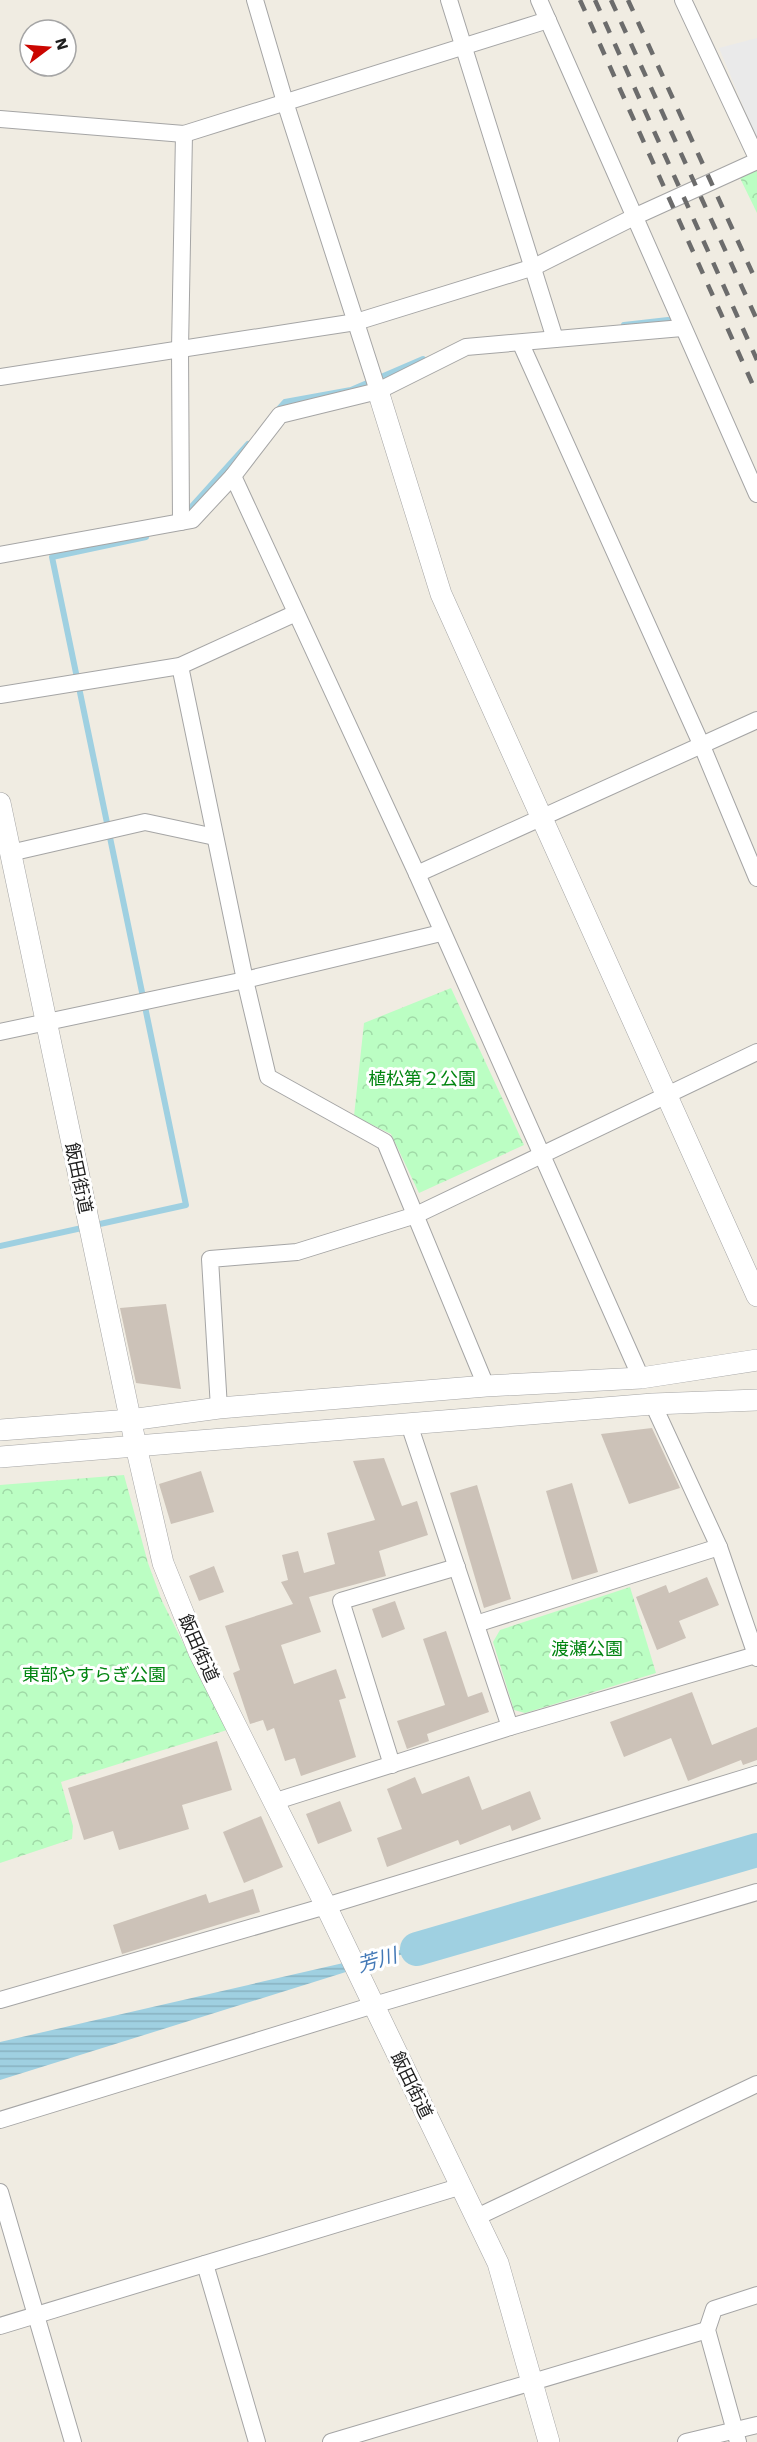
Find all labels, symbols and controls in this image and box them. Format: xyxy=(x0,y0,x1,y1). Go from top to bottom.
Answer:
north arrow xyxy=(18,18,78,78)
text: N xyxy=(51,36,73,52)
park label: 植松第２公園 xyxy=(368,1068,476,1089)
street label: 飯田街道 xyxy=(61,1141,97,1215)
street label: 飯田街道 xyxy=(175,1611,223,1685)
park label: 渡瀬公園 xyxy=(551,1638,623,1659)
park label: 東部やすらぎ公園 xyxy=(22,1664,166,1685)
water label: 芳川 xyxy=(354,1942,401,1977)
street label: 飯田街道 xyxy=(387,2048,437,2122)

